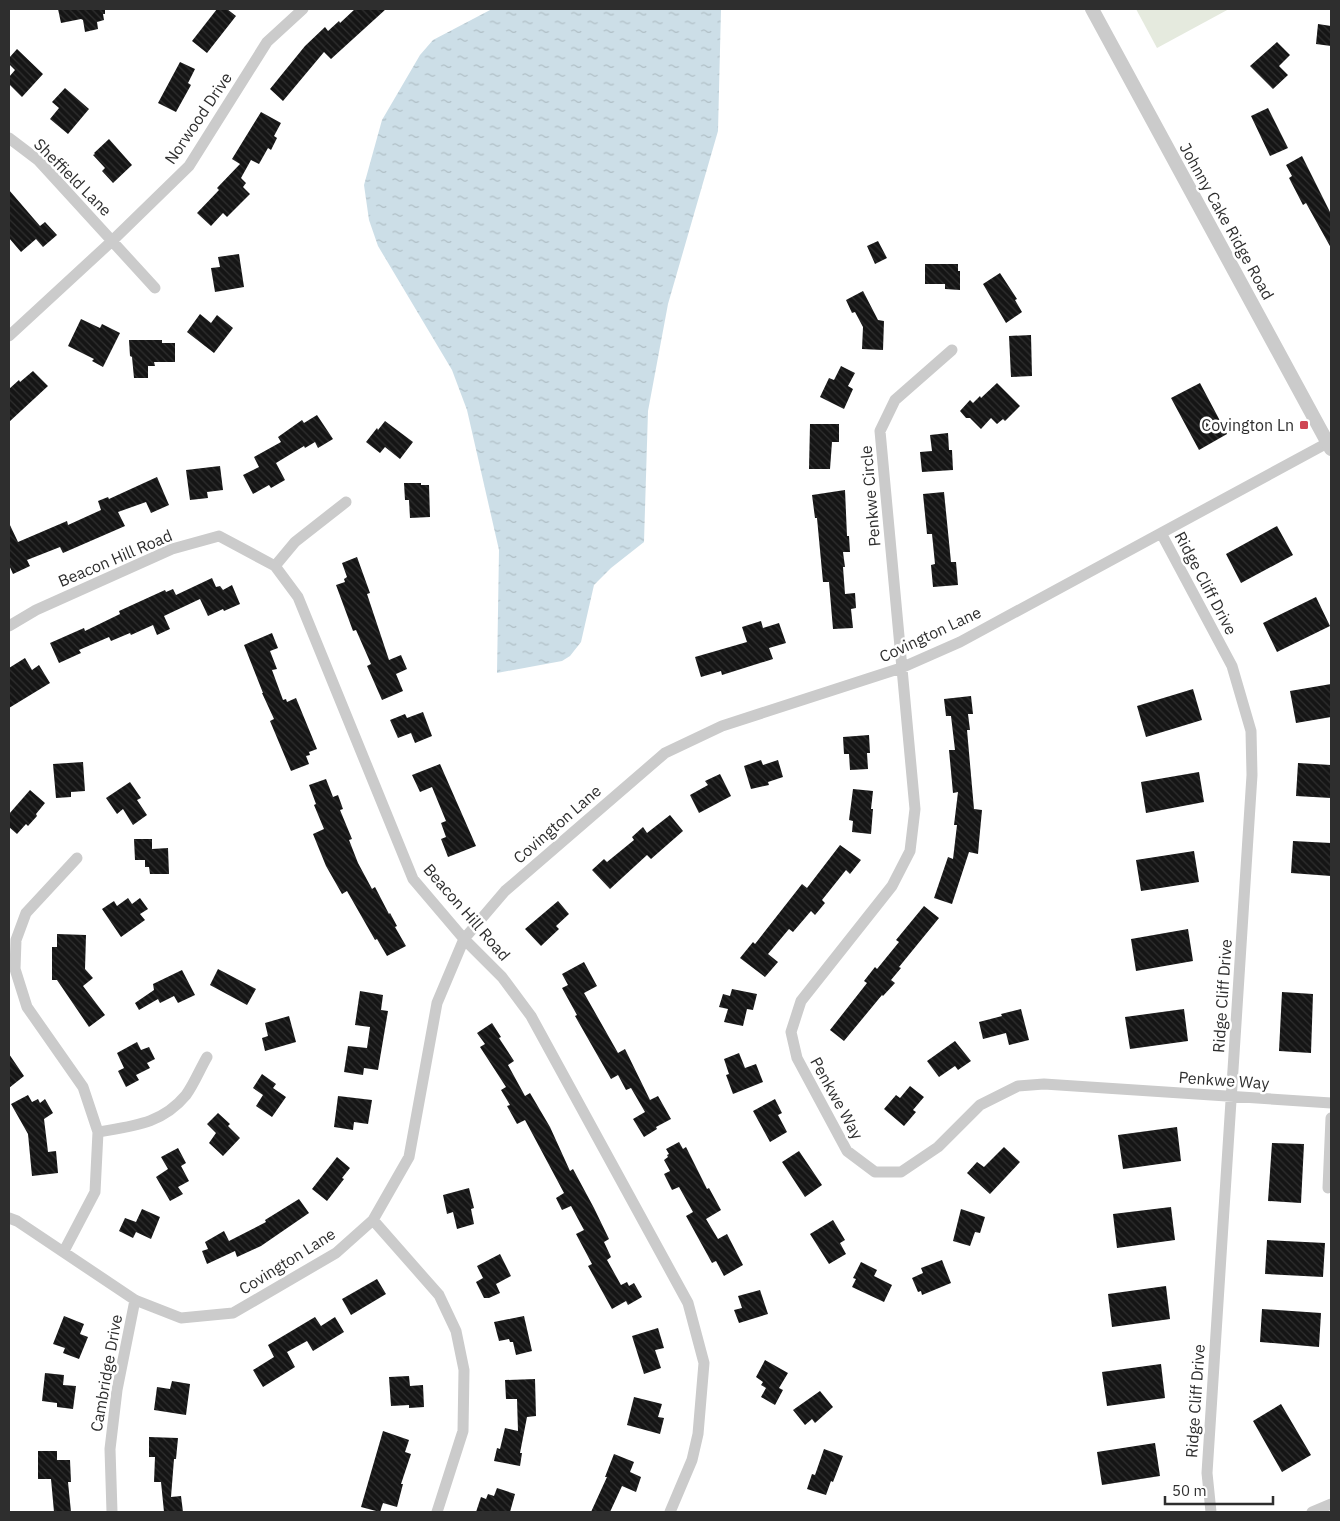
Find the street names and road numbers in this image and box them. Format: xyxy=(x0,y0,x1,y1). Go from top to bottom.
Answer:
street label: Norwood Drive xyxy=(160,68,236,168)
street label: Sheffield Lane xyxy=(30,134,116,220)
street label: Johnny Cake Ridge Road xyxy=(1175,139,1279,303)
street label: Penkwe Circle xyxy=(856,444,884,547)
street label: Beacon Hill Road xyxy=(55,525,175,591)
street label: Ridge Cliff Drive xyxy=(1170,528,1242,638)
street label: Covington Lane xyxy=(876,602,984,666)
street label: Covington Lane xyxy=(509,780,605,868)
street label: Beacon Hill Road xyxy=(419,859,515,965)
street label: Ridge Cliff Drive xyxy=(1208,938,1236,1054)
street label: Penkwe Way xyxy=(806,1053,868,1143)
street label: Penkwe Way xyxy=(1178,1067,1270,1093)
street label: Covington Lane xyxy=(235,1223,339,1299)
street label: Cambridge Drive xyxy=(86,1312,126,1433)
street label: Ridge Cliff Drive xyxy=(1181,1343,1209,1459)

